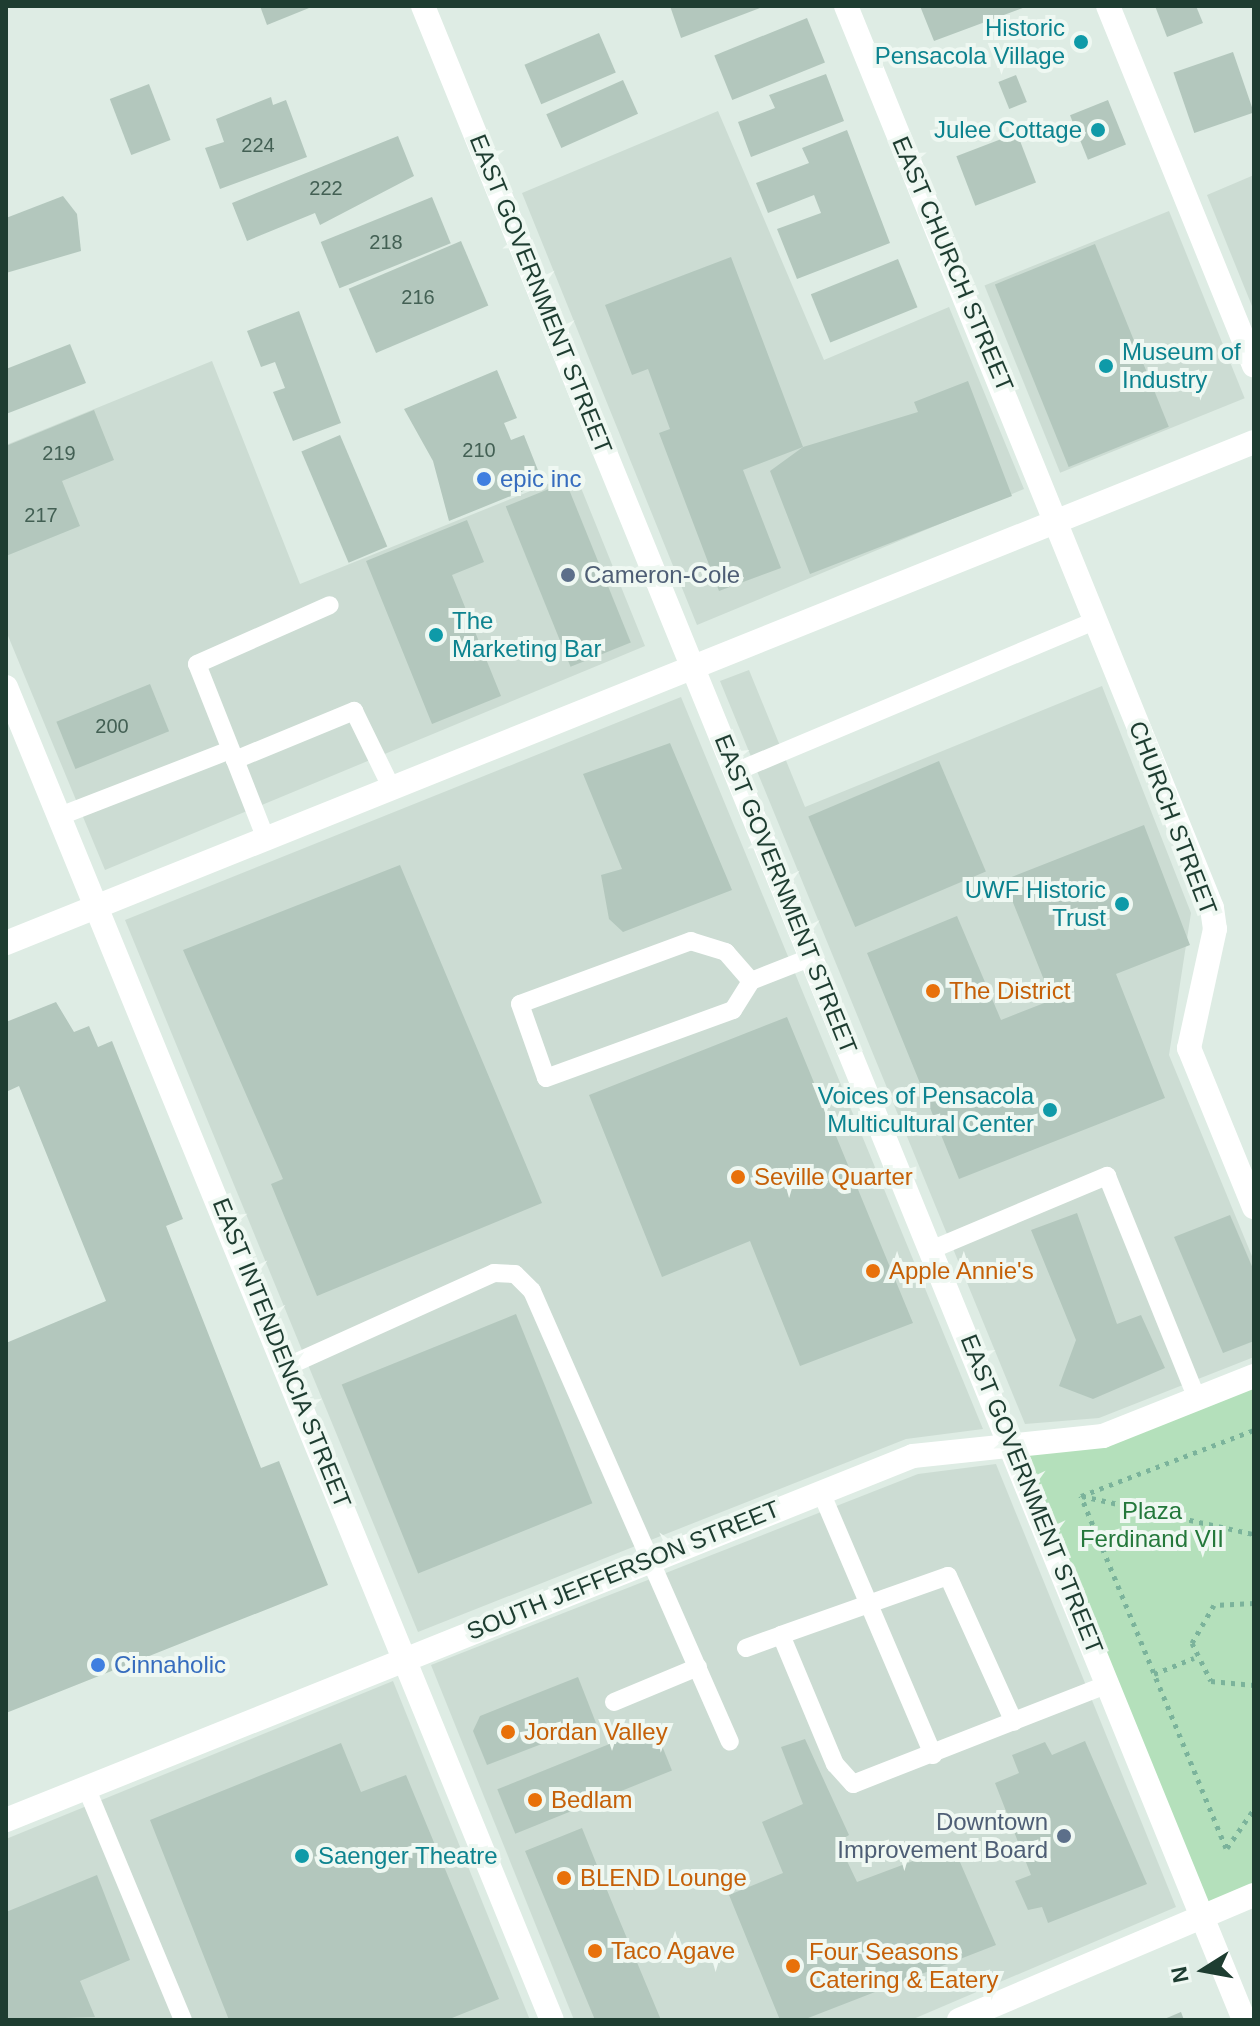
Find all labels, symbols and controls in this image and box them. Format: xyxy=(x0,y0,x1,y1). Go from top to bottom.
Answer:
place label: Historic Pensacola Village xyxy=(875,14,1065,70)
marker: Historic Pensacola Village xyxy=(1072,33,1090,51)
place label: Julee Cottage xyxy=(934,116,1082,144)
marker: Julee Cottage xyxy=(1089,121,1107,139)
street label: EAST GOVERNMENT STREET xyxy=(463,130,619,458)
street label: EAST CHURCH STREET xyxy=(886,132,1020,396)
house number: 224 xyxy=(241,133,275,157)
house number: 222 xyxy=(309,176,343,200)
house number: 218 xyxy=(369,230,403,254)
house number: 216 xyxy=(401,285,435,309)
place label: Museum of Industry xyxy=(1122,338,1241,394)
marker: Museum of Industry xyxy=(1097,357,1115,375)
house number: 210 xyxy=(462,438,496,462)
house number: 219 xyxy=(42,441,76,465)
place label: epic inc xyxy=(500,465,581,493)
marker: epic inc xyxy=(475,470,493,488)
house number: 217 xyxy=(24,503,58,527)
place label: Cameron-Cole xyxy=(584,561,740,589)
marker: Cameron-Cole xyxy=(559,566,577,584)
place label: The Marketing Bar xyxy=(452,607,601,663)
marker: The Marketing Bar xyxy=(427,626,445,644)
house number: 200 xyxy=(95,714,129,738)
street label: CHURCH STREET xyxy=(1123,717,1223,919)
street label: EAST GOVERNMENT STREET xyxy=(708,730,864,1058)
place label: UWF Historic Trust xyxy=(965,876,1106,932)
marker: UWF Historic Trust xyxy=(1113,895,1131,913)
place label: The District xyxy=(949,977,1070,1005)
marker: The District xyxy=(924,982,942,1000)
place label: Voices of Pensacola Multicultural Center xyxy=(818,1082,1034,1138)
marker: Voices of Pensacola Multicultural Center xyxy=(1041,1101,1059,1119)
place label: Seville Quarter xyxy=(754,1163,913,1191)
marker: Seville Quarter xyxy=(729,1168,747,1186)
street label: EAST INTENDENCIA STREET xyxy=(206,1193,358,1513)
place label: Apple Annie's xyxy=(889,1257,1035,1285)
marker: Apple Annie's xyxy=(864,1262,882,1280)
street label: EAST GOVERNMENT STREET xyxy=(954,1330,1110,1658)
street label: SOUTH JEFFERSON STREET xyxy=(462,1494,784,1646)
park label: Plaza Ferdinand VII xyxy=(1080,1497,1224,1553)
place label: Cinnaholic xyxy=(114,1651,226,1679)
marker: Cinnaholic xyxy=(89,1656,107,1674)
place label: Jordan Valley xyxy=(524,1718,668,1746)
marker: Jordan Valley xyxy=(499,1723,517,1741)
place label: Bedlam xyxy=(551,1786,632,1814)
marker: Bedlam xyxy=(526,1791,544,1809)
place label: Downtown Improvement Board xyxy=(837,1808,1048,1864)
marker: Downtown Improvement Board xyxy=(1055,1827,1073,1845)
place label: Saenger Theatre xyxy=(318,1842,498,1870)
marker: Saenger Theatre xyxy=(293,1847,311,1865)
place label: BLEND Lounge xyxy=(580,1864,747,1892)
marker: BLEND Lounge xyxy=(555,1869,573,1887)
north arrow xyxy=(1164,1930,1244,2010)
place label: Taco Agave xyxy=(611,1937,736,1965)
place label: Four Seasons Catering & Eatery xyxy=(809,1938,998,1994)
marker: Taco Agave xyxy=(586,1942,604,1960)
marker: Four Seasons Catering & Eatery xyxy=(784,1957,802,1975)
text: N xyxy=(1166,1964,1194,1985)

